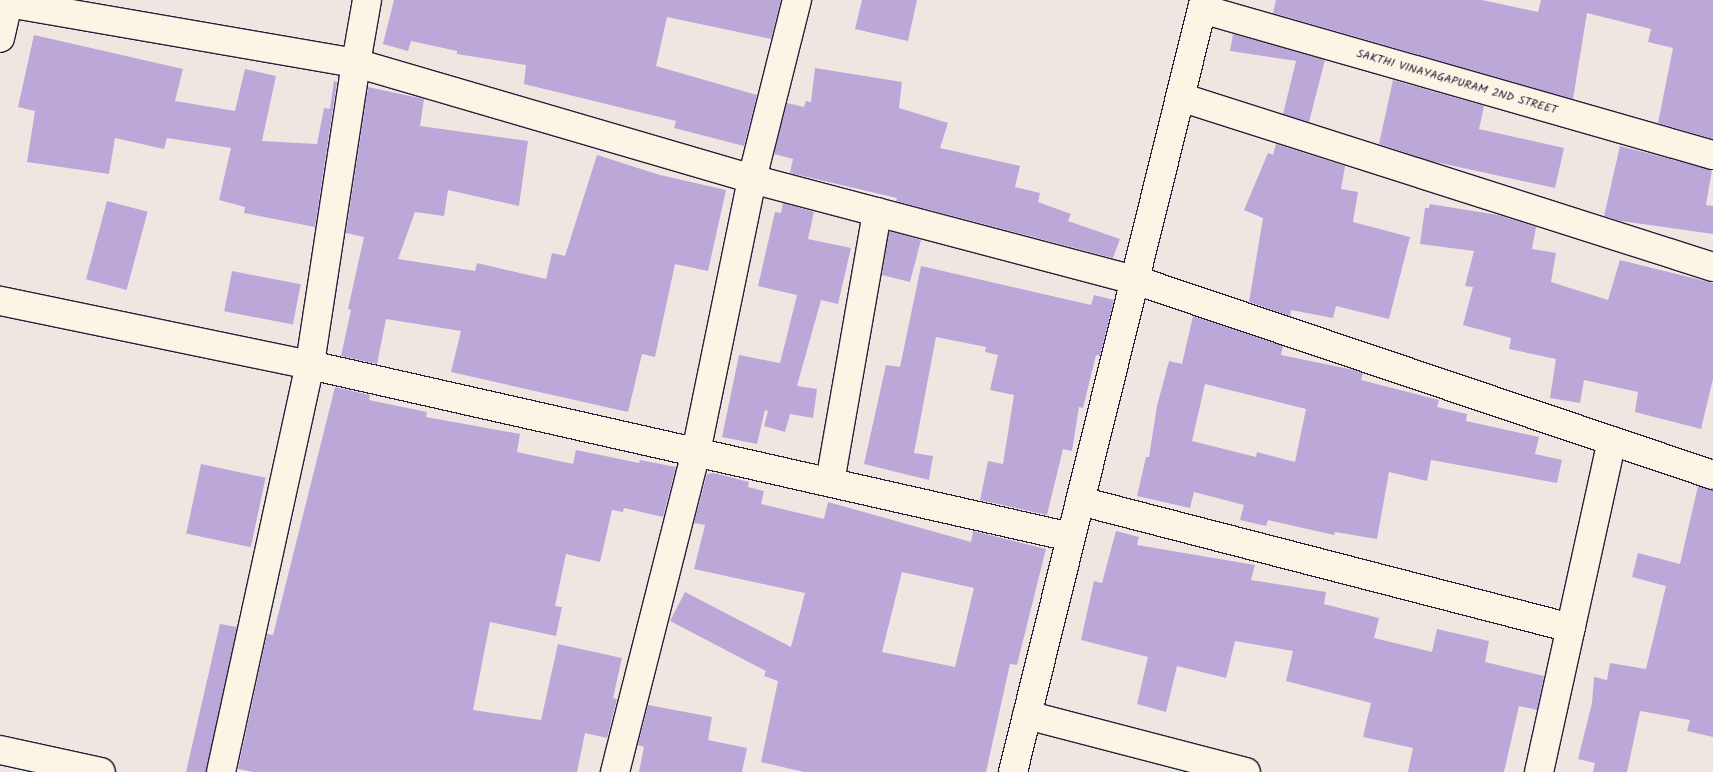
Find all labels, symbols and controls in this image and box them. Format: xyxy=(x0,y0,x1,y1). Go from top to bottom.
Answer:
street label: SAKTHI VINAYAGAPURAM 2ND STREET xyxy=(1355,46,1559,118)

